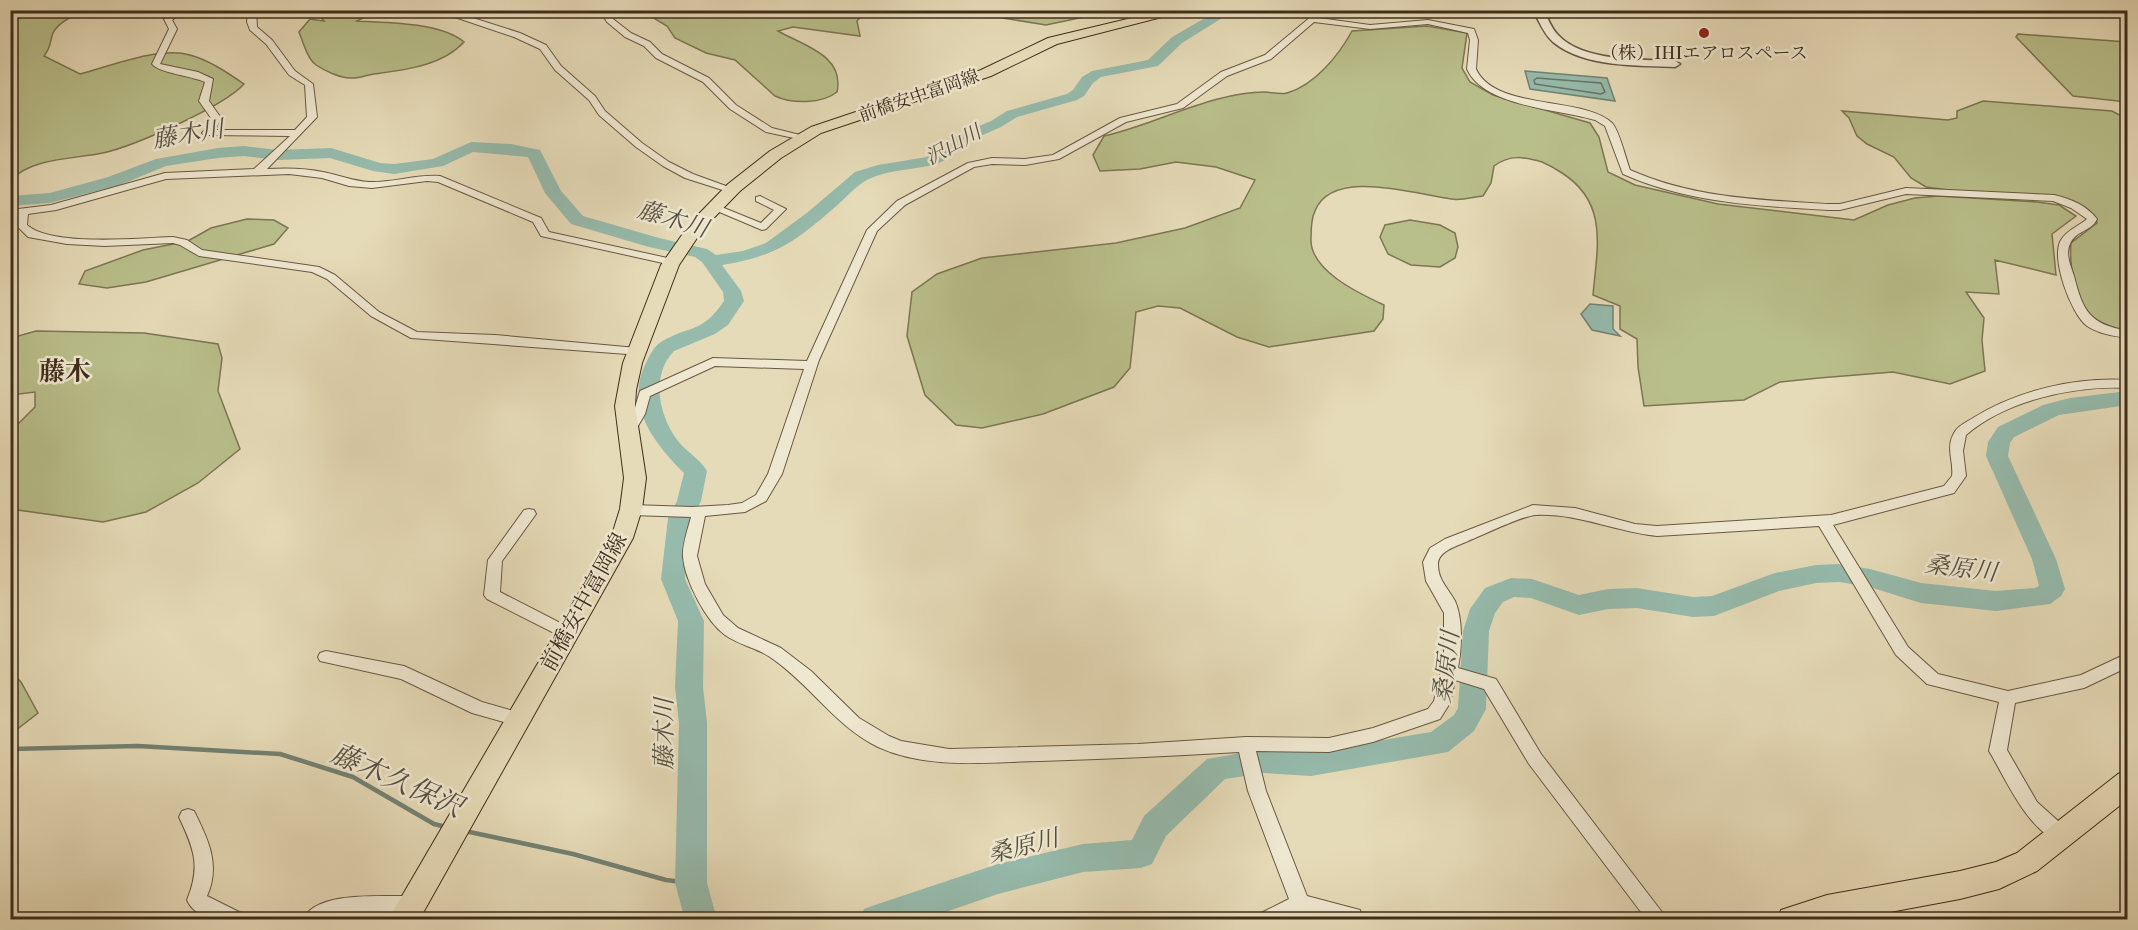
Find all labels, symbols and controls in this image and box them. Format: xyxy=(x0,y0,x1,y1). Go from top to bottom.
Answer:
marker: （株）IHIエアロスペース xyxy=(1697,26,1711,40)
place label: （株）IHIエアロスペース xyxy=(1600,43,1808,64)
street label: 前橋安中富岡線 xyxy=(856,66,982,126)
water label: 藤木川 xyxy=(150,114,229,153)
water label: 沢山川 xyxy=(921,119,987,170)
water label: 藤木川 xyxy=(634,195,714,244)
district label: 藤木 xyxy=(39,356,91,387)
street label: 前橋安中富岡線 xyxy=(535,528,633,676)
water label: 桑原川 xyxy=(1924,550,2001,587)
water label: 桑原川 xyxy=(1428,627,1465,704)
water label: 藤木川 xyxy=(650,695,678,770)
water label: 藤木久保沢 xyxy=(326,736,470,825)
water label: 桑原川 xyxy=(985,823,1064,868)

